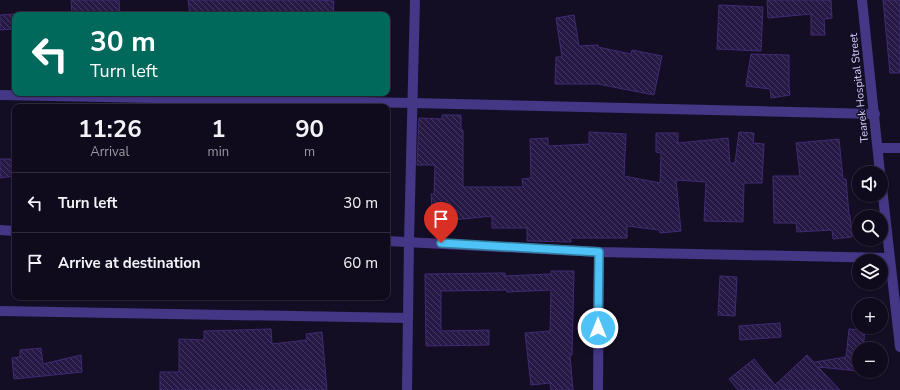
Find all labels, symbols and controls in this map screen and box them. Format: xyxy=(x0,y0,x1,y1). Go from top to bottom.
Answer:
text: 30 m xyxy=(90,23,156,61)
icon: left xyxy=(24,28,76,80)
street label: Tearek Hospital Street xyxy=(846,32,872,143)
text: Turn left xyxy=(90,59,158,83)
text: 11:26 xyxy=(78,113,142,145)
text: 1 xyxy=(211,113,226,145)
text: 90 xyxy=(295,113,324,145)
text: Arrival xyxy=(90,143,129,161)
text: min xyxy=(208,143,229,161)
text: m xyxy=(304,143,315,161)
map controls xyxy=(852,166,888,378)
button: sound xyxy=(852,166,888,202)
icon: left xyxy=(24,192,46,214)
text: Turn left xyxy=(58,193,117,213)
text: 30 m xyxy=(343,193,378,213)
pin xyxy=(424,202,458,243)
icon: arrive xyxy=(430,208,452,230)
button: search xyxy=(852,210,888,246)
icon: arrive xyxy=(24,252,46,274)
text: Arrive at destination xyxy=(58,253,201,273)
text: 60 m xyxy=(343,253,378,273)
button: layers xyxy=(852,254,888,290)
button: + xyxy=(852,298,888,334)
position arrow xyxy=(577,307,619,349)
button: − xyxy=(852,342,888,378)

